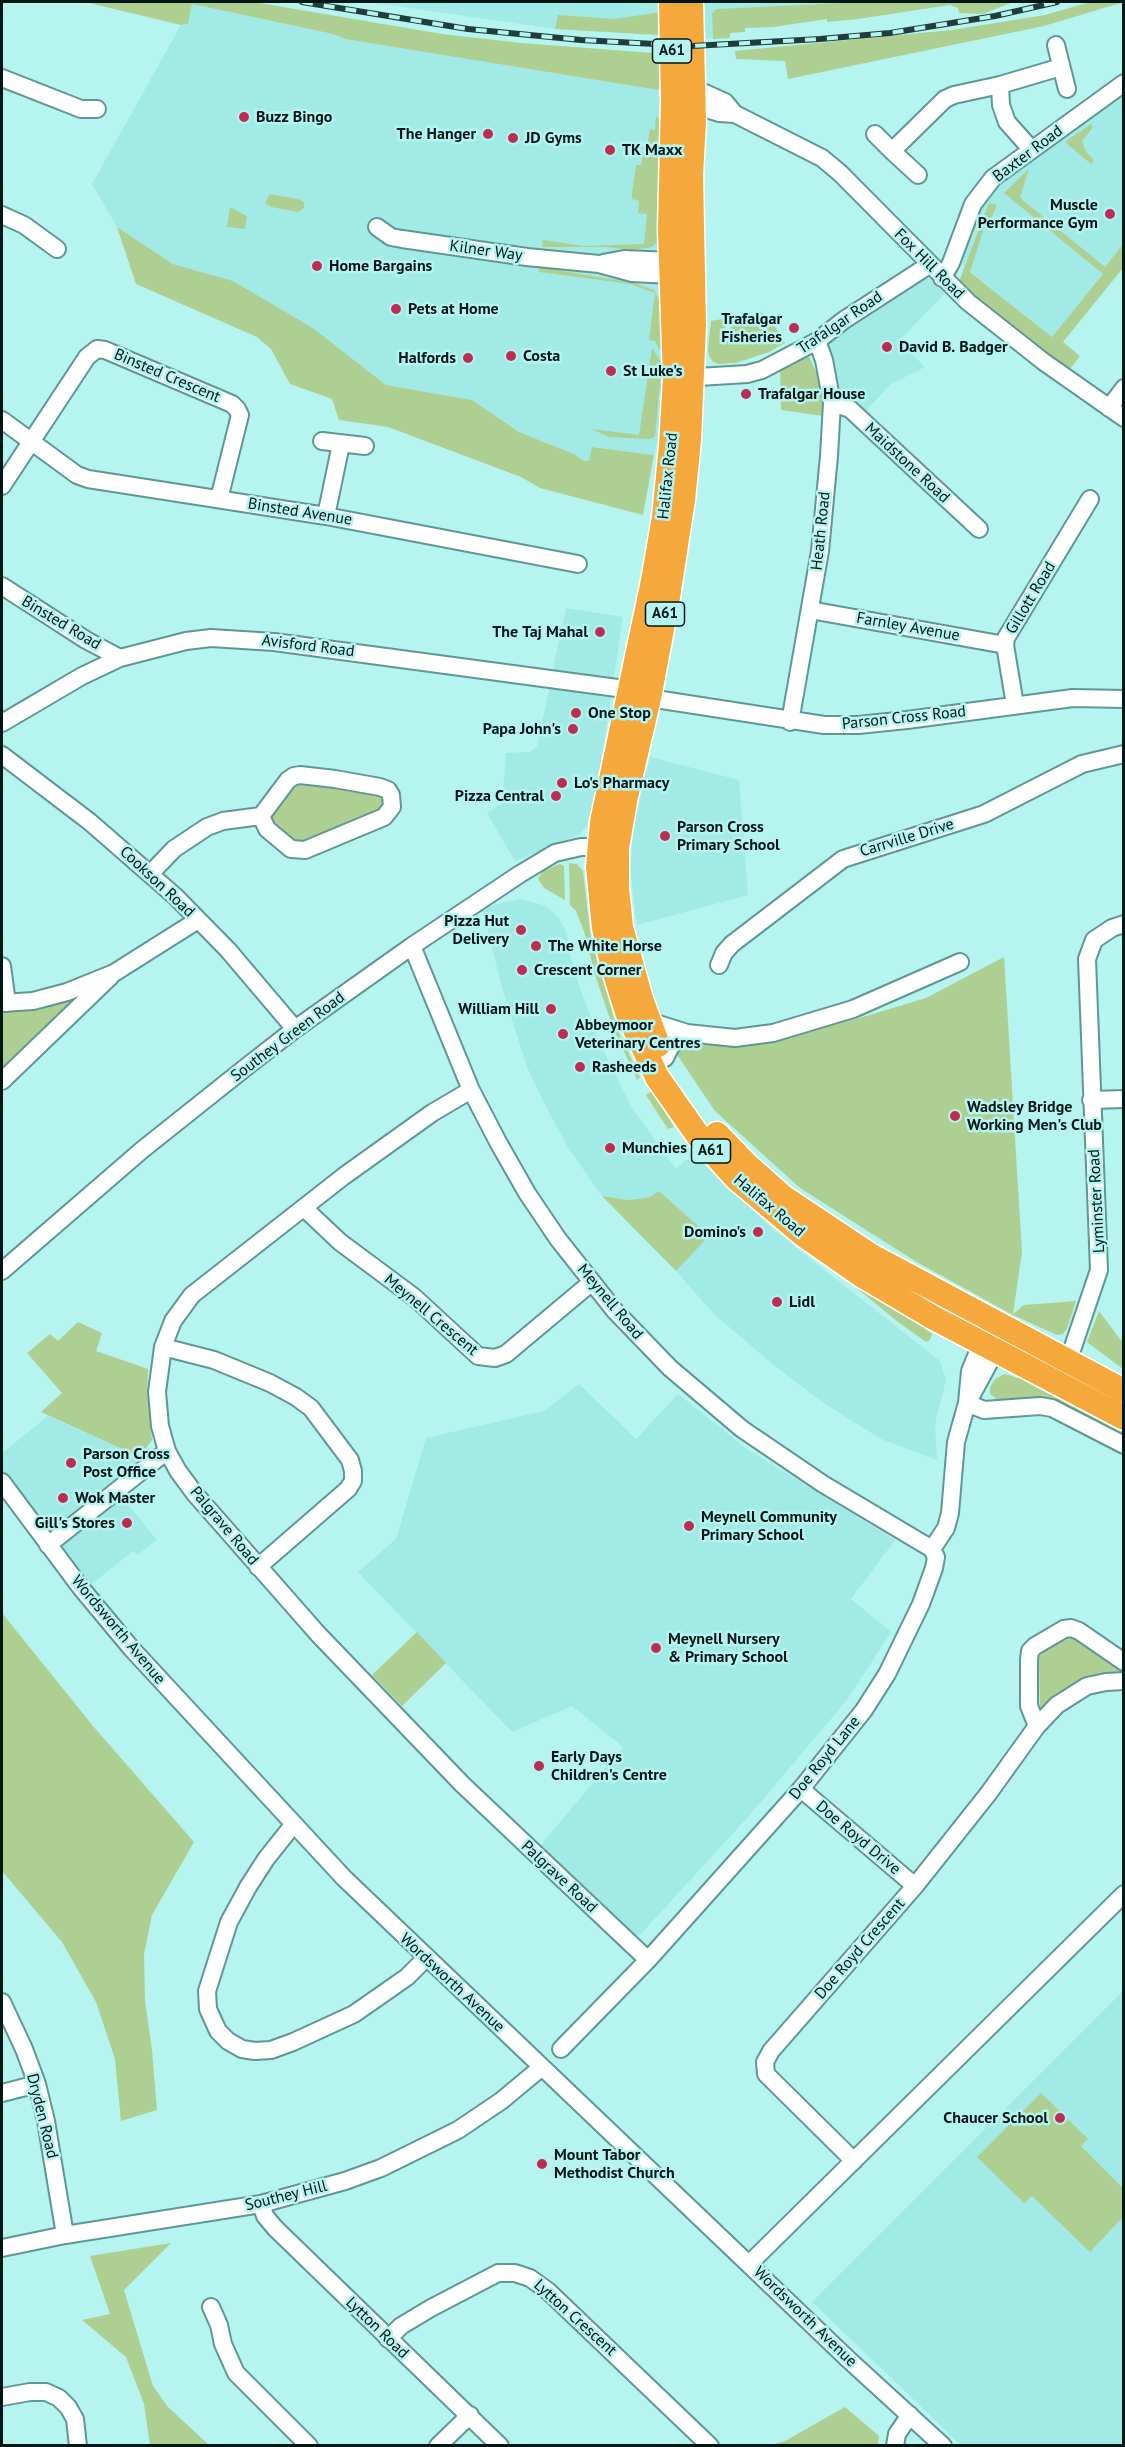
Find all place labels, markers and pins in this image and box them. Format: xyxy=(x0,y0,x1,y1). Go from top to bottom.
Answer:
place label: Buzz Bingo xyxy=(256,107,332,127)
marker: Buzz Bingo xyxy=(237,110,251,124)
place label: The Hanger xyxy=(397,124,476,144)
marker: The Hanger xyxy=(481,127,495,141)
place label: JD Gyms xyxy=(525,128,582,148)
marker: JD Gyms xyxy=(506,131,520,145)
place label: TK Maxx xyxy=(622,140,682,160)
marker: TK Maxx xyxy=(603,143,617,157)
place label: Muscle Performance Gym xyxy=(978,195,1098,233)
marker: Muscle Performance Gym xyxy=(1103,207,1117,221)
place label: Home Bargains xyxy=(329,256,432,276)
marker: Home Bargains xyxy=(310,259,324,273)
place label: Pets at Home xyxy=(408,299,499,319)
marker: Pets at Home xyxy=(389,302,403,316)
place label: Trafalgar Fisheries xyxy=(721,309,782,347)
marker: Trafalgar Fisheries xyxy=(787,321,801,335)
place label: David B. Badger xyxy=(899,337,1008,357)
marker: David B. Badger xyxy=(880,340,894,354)
place label: Costa xyxy=(523,346,560,366)
place label: Halfords xyxy=(398,348,456,368)
marker: Costa xyxy=(504,349,518,363)
marker: Halfords xyxy=(461,351,475,365)
place label: St Luke's xyxy=(623,361,683,381)
marker: St Luke's xyxy=(604,364,618,378)
place label: Trafalgar House xyxy=(758,384,865,404)
marker: Trafalgar House xyxy=(739,387,753,401)
place label: The Taj Mahal xyxy=(492,622,588,642)
marker: The Taj Mahal xyxy=(593,625,607,639)
place label: One Stop xyxy=(588,703,651,723)
marker: One Stop xyxy=(569,706,583,720)
place label: Papa John's xyxy=(483,719,561,739)
marker: Papa John's xyxy=(566,722,580,736)
place label: Lo's Pharmacy xyxy=(574,773,669,793)
marker: Lo's Pharmacy xyxy=(555,776,569,790)
place label: Pizza Central xyxy=(455,786,544,806)
marker: Pizza Central xyxy=(549,789,563,803)
place label: Parson Cross Primary School xyxy=(677,817,780,855)
marker: Parson Cross Primary School xyxy=(658,829,672,843)
place label: Pizza Hut Delivery xyxy=(444,911,509,949)
marker: Pizza Hut Delivery xyxy=(514,923,528,937)
place label: The White Horse xyxy=(548,936,662,956)
marker: The White Horse xyxy=(529,939,543,953)
place label: Crescent Corner xyxy=(534,960,641,980)
marker: Crescent Corner xyxy=(515,963,529,977)
place label: William Hill xyxy=(458,999,539,1019)
marker: William Hill xyxy=(544,1002,558,1016)
place label: Abbeymoor Veterinary Centres xyxy=(575,1015,700,1053)
marker: Abbeymoor Veterinary Centres xyxy=(556,1027,570,1041)
place label: Rasheeds xyxy=(592,1057,657,1077)
marker: Rasheeds xyxy=(573,1060,587,1074)
place label: Wadsley Bridge Working Men's Club xyxy=(967,1097,1102,1135)
marker: Wadsley Bridge Working Men's Club xyxy=(948,1109,962,1123)
place label: Munchies xyxy=(622,1138,687,1158)
marker: Munchies xyxy=(603,1141,617,1155)
place label: Domino's xyxy=(684,1222,746,1242)
marker: Domino's xyxy=(751,1225,765,1239)
place label: Lidl xyxy=(789,1292,815,1312)
marker: Lidl xyxy=(770,1295,784,1309)
place label: Parson Cross Post Office xyxy=(83,1444,170,1482)
marker: Parson Cross Post Office xyxy=(64,1456,78,1470)
place label: Wok Master xyxy=(75,1488,155,1508)
marker: Wok Master xyxy=(56,1491,70,1505)
place label: Meynell Community Primary School xyxy=(701,1507,837,1545)
place label: Gill's Stores xyxy=(35,1513,115,1533)
marker: Gill's Stores xyxy=(120,1516,134,1530)
marker: Meynell Community Primary School xyxy=(682,1519,696,1533)
place label: Meynell Nursery & Primary School xyxy=(668,1629,788,1667)
marker: Meynell Nursery & Primary School xyxy=(649,1641,663,1655)
place label: Early Days Children's Centre xyxy=(551,1747,667,1785)
marker: Early Days Children's Centre xyxy=(532,1759,546,1773)
place label: Chaucer School xyxy=(943,2108,1048,2128)
marker: Chaucer School xyxy=(1053,2111,1067,2125)
place label: Mount Tabor Methodist Church xyxy=(554,2145,675,2183)
marker: Mount Tabor Methodist Church xyxy=(535,2157,549,2171)

